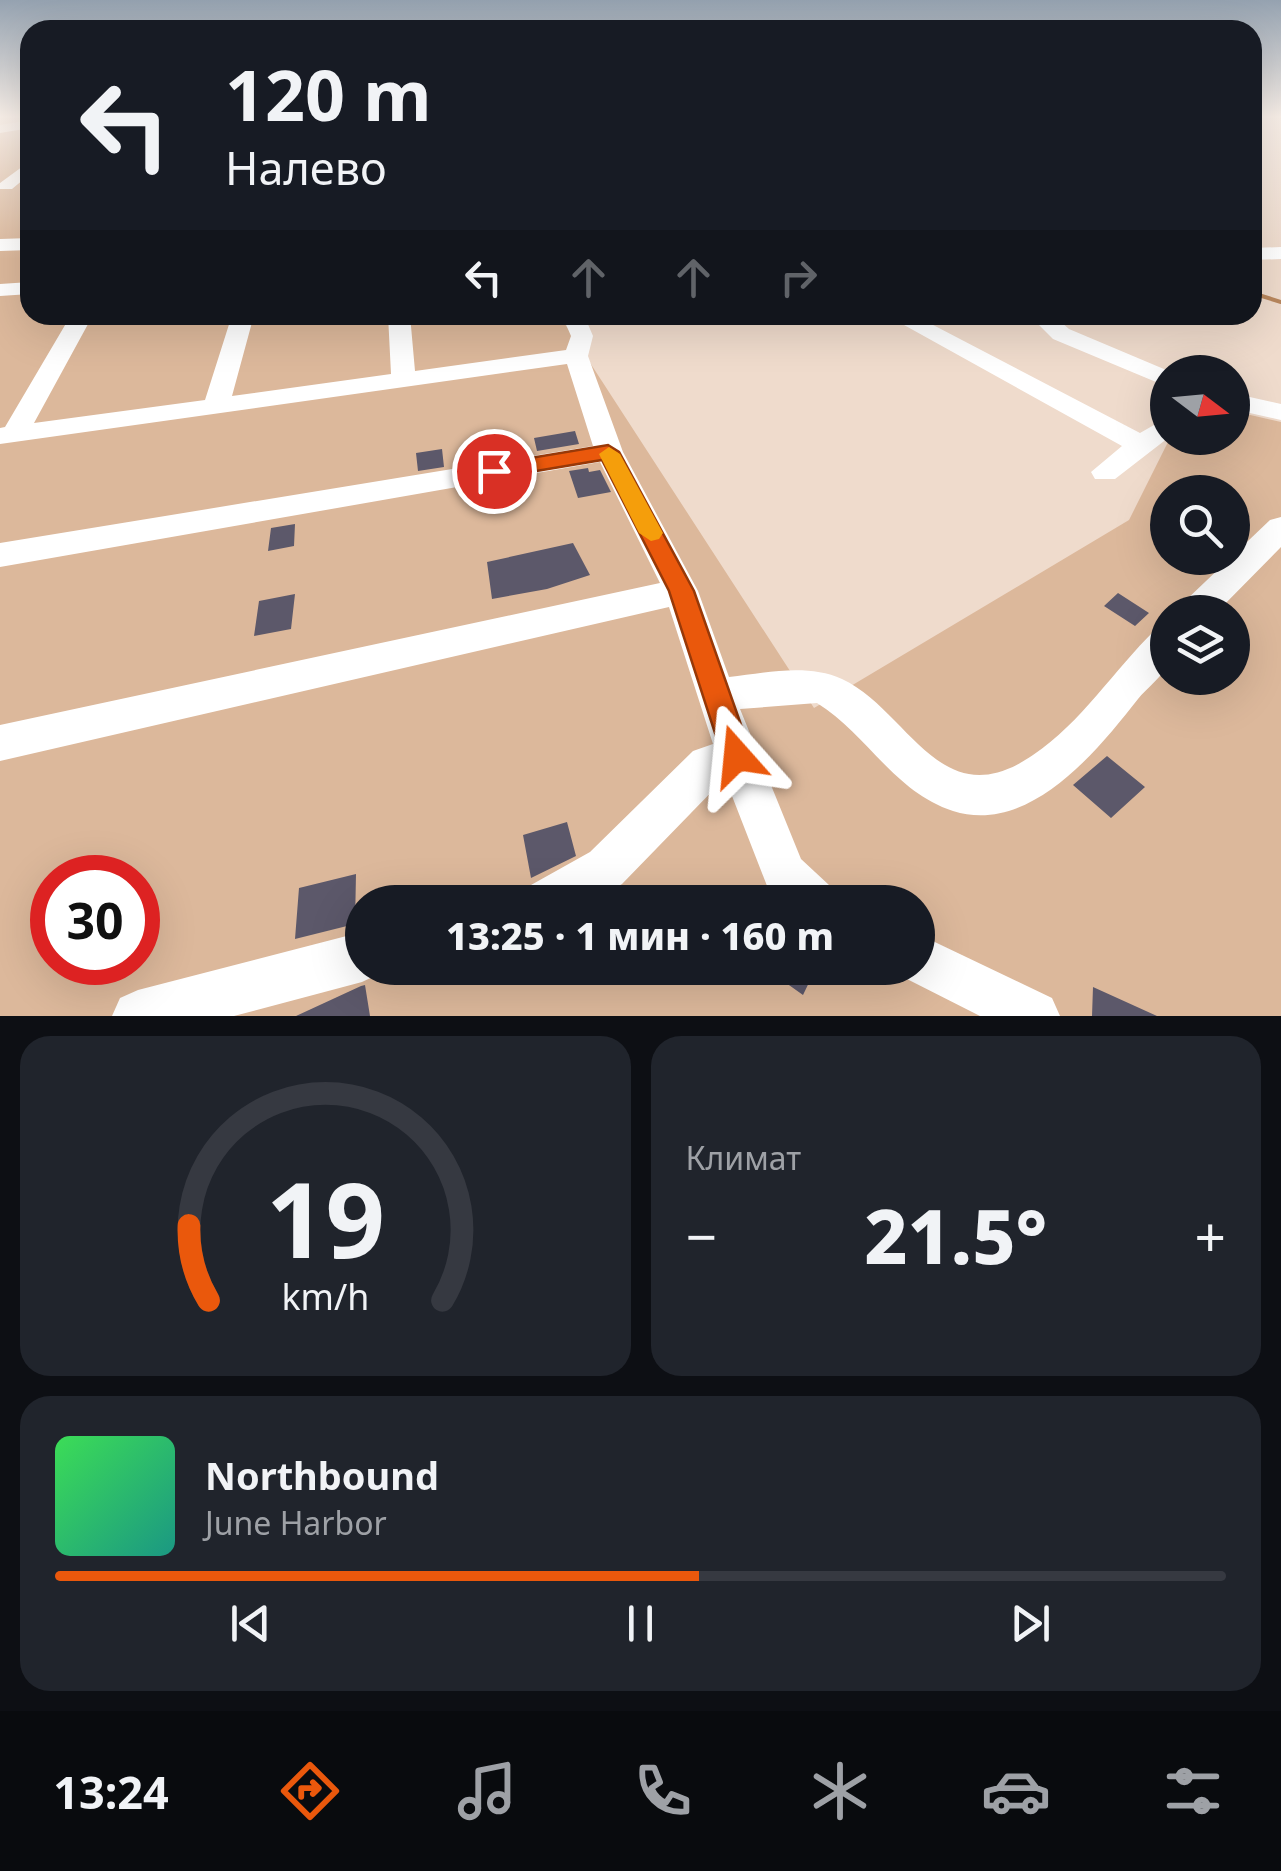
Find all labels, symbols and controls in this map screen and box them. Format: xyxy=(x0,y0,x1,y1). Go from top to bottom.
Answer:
text: 120 m xyxy=(225,46,432,142)
icon: left xyxy=(60,60,190,190)
text: Налево xyxy=(225,137,387,198)
icon: left xyxy=(456,250,511,305)
icon: ahead xyxy=(561,250,616,305)
icon: ahead xyxy=(666,250,721,305)
icon: right xyxy=(771,250,826,305)
north arrow xyxy=(1150,355,1250,455)
map controls xyxy=(1150,355,1250,695)
pin xyxy=(452,429,537,514)
icon: arrive xyxy=(467,444,522,499)
button: search xyxy=(1150,475,1250,575)
button: layers xyxy=(1150,595,1250,695)
position arrow xyxy=(685,704,789,808)
speed limit sign: 30 xyxy=(30,855,160,985)
text: 13:25 · 1 мин · 160 m xyxy=(446,909,834,961)
text: Климат xyxy=(686,1136,801,1179)
text: 19 xyxy=(266,1147,385,1288)
text: 21.5° xyxy=(864,1184,1047,1286)
text: − xyxy=(686,1198,717,1273)
text: + xyxy=(1195,1198,1226,1273)
text: km/h xyxy=(281,1272,369,1320)
text: Northbound xyxy=(205,1449,439,1501)
text: June Harbor xyxy=(205,1501,387,1544)
icon: previous xyxy=(223,1596,278,1651)
icon: pause xyxy=(613,1596,668,1651)
icon: next xyxy=(1003,1596,1058,1651)
icon: directions xyxy=(275,1756,345,1826)
icon: music xyxy=(452,1756,522,1826)
icon: phone xyxy=(628,1756,698,1826)
icon: climate xyxy=(805,1756,875,1826)
icon: car xyxy=(981,1756,1051,1826)
icon: filters xyxy=(1158,1756,1228,1826)
text: 13:24 xyxy=(53,1761,169,1822)

